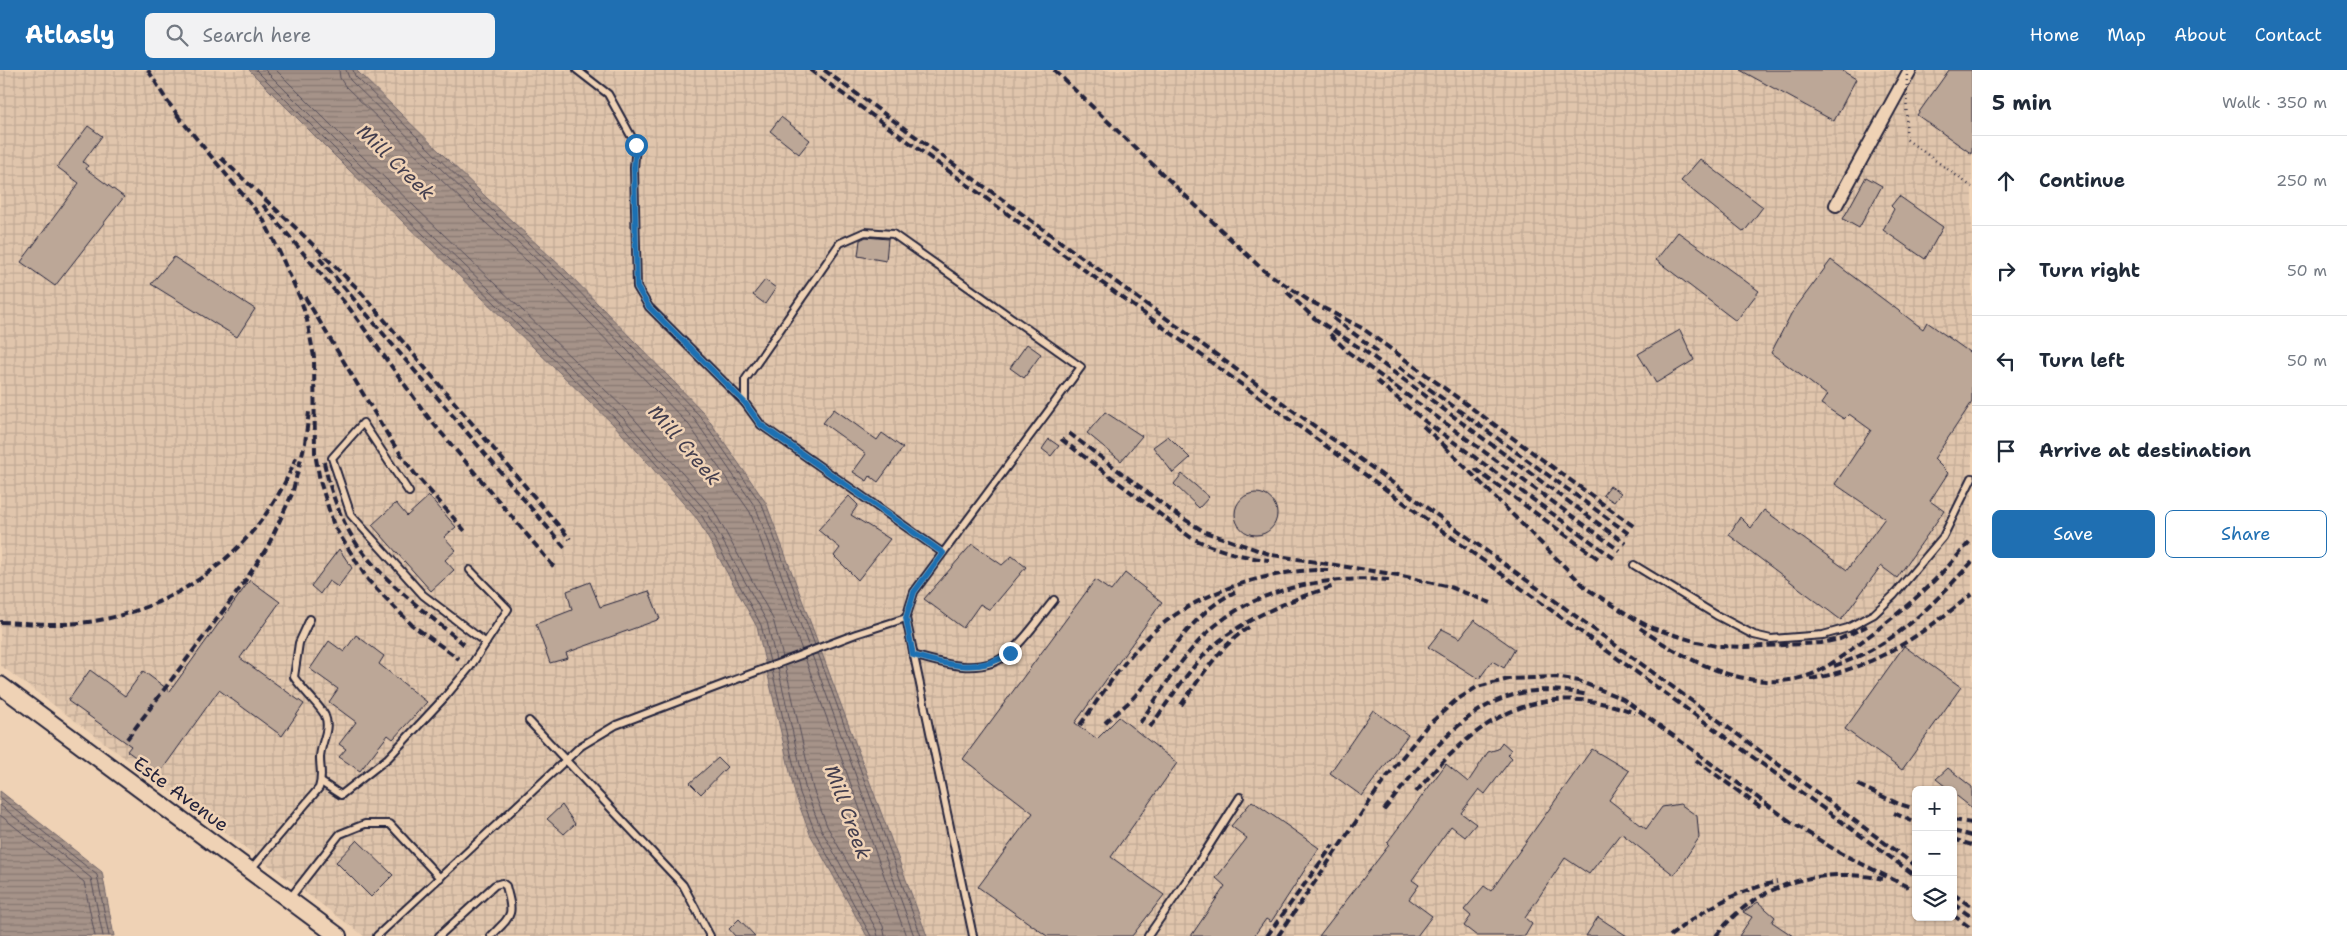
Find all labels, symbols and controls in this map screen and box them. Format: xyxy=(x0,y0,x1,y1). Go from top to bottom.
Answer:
search box xyxy=(145,13,495,58)
text: Atlasly xyxy=(25,19,115,51)
icon: search xyxy=(163,21,191,49)
text: Search here xyxy=(203,23,311,48)
text: Home xyxy=(2030,23,2079,47)
text: Map xyxy=(2107,23,2146,47)
text: About xyxy=(2174,23,2227,47)
text: Contact xyxy=(2255,23,2322,47)
text: 5 min xyxy=(1992,89,2052,117)
text: Walk · 350 m xyxy=(2222,92,2327,113)
water label: Mill Creek xyxy=(351,118,441,206)
route start xyxy=(625,134,648,157)
icon: ahead xyxy=(1992,167,2020,195)
text: Continue xyxy=(2039,168,2125,193)
text: 250 m xyxy=(2276,170,2327,191)
icon: right xyxy=(1992,257,2020,285)
text: Turn right xyxy=(2039,258,2140,283)
text: 50 m xyxy=(2287,260,2327,281)
icon: left xyxy=(1992,347,2020,375)
text: Turn left xyxy=(2039,348,2125,373)
text: 50 m xyxy=(2287,350,2327,371)
water label: Mill Creek xyxy=(643,399,728,491)
icon: arrive xyxy=(1992,437,2020,465)
text: Arrive at destination xyxy=(2039,438,2251,463)
button: Save xyxy=(1992,510,2155,558)
button: Share xyxy=(2165,510,2327,558)
route end xyxy=(999,642,1022,665)
street label: Este Avenue xyxy=(128,751,234,837)
water label: Mill Creek xyxy=(819,761,877,863)
map controls xyxy=(1912,786,1957,921)
button: + xyxy=(1912,786,1957,831)
button: − xyxy=(1912,831,1957,876)
button: layers xyxy=(1912,876,1957,921)

